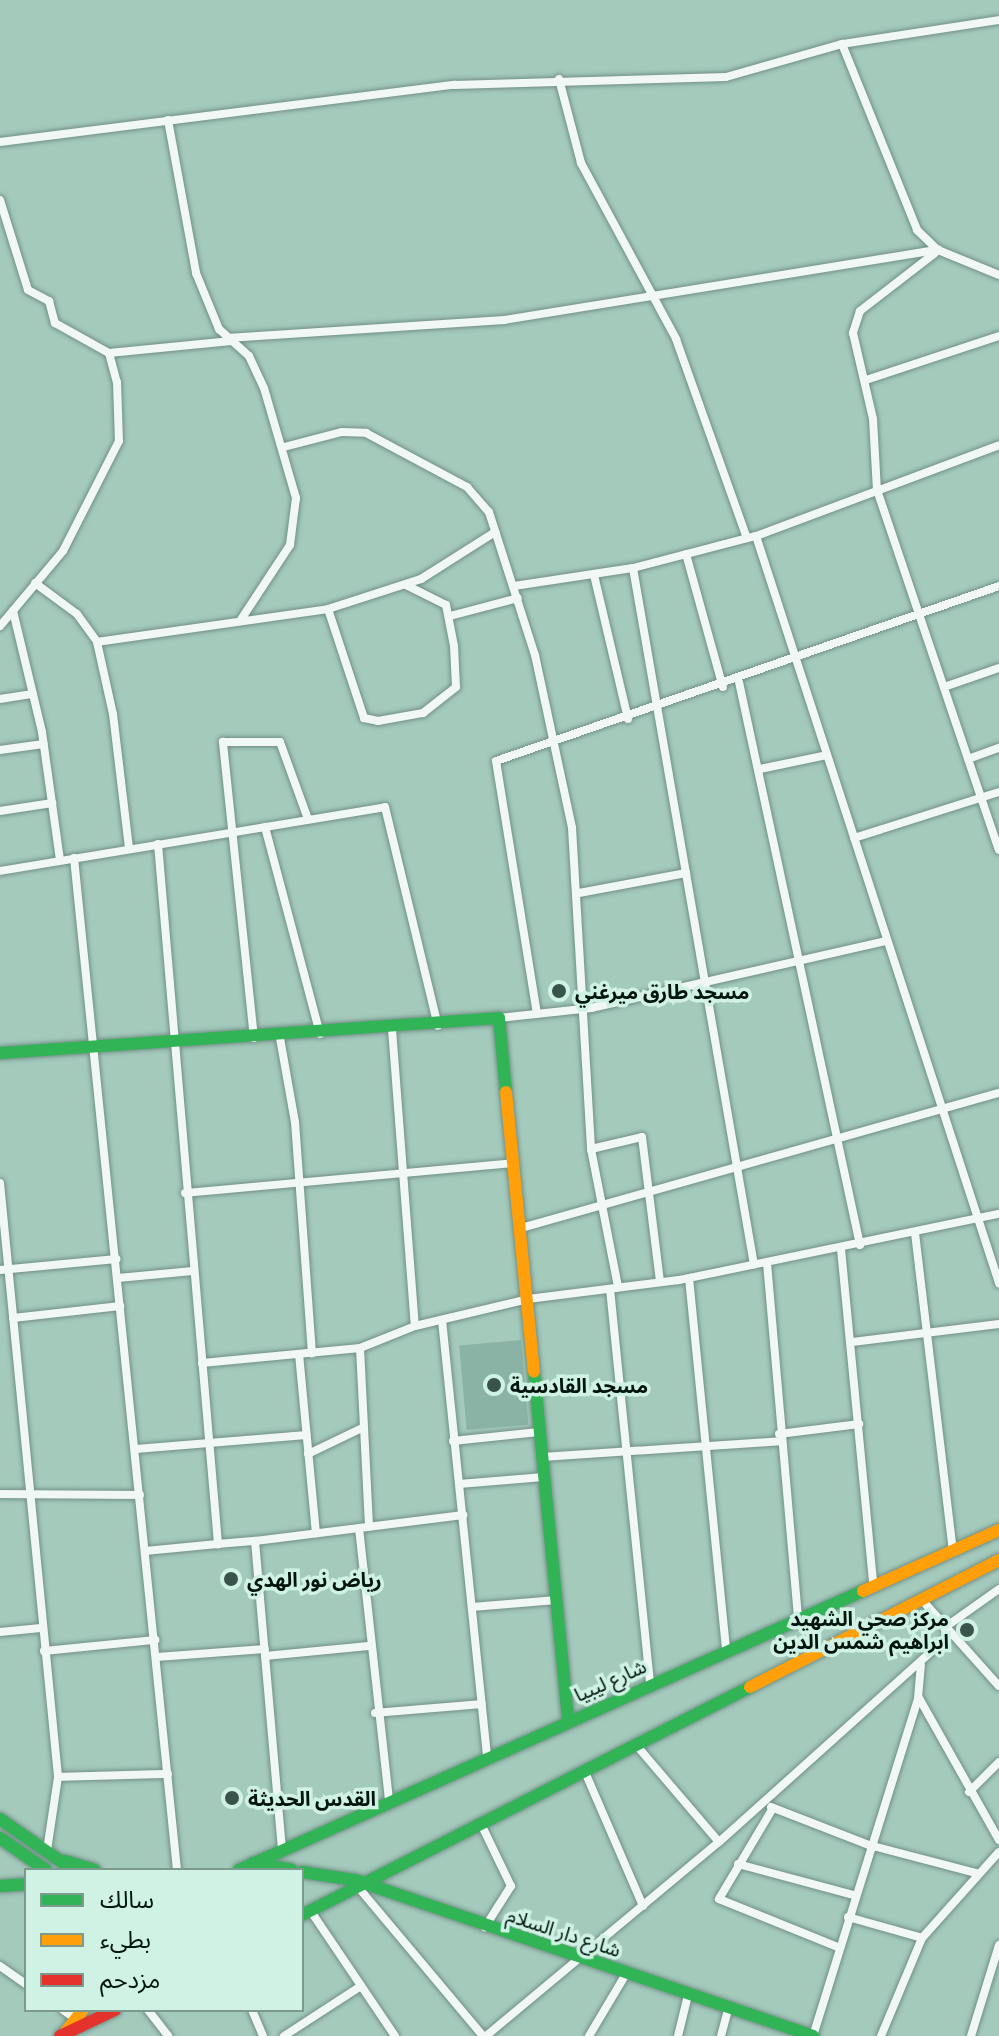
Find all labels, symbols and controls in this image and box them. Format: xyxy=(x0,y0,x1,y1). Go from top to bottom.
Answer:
place label: مسجد طارق ميرغني xyxy=(575,979,749,1003)
marker: مسجد طارق ميرغني xyxy=(550,982,568,1000)
place label: مسجد القادسية xyxy=(510,1373,648,1397)
marker: مسجد القادسية xyxy=(485,1376,503,1394)
place label: رياض نور الهدي xyxy=(247,1567,382,1591)
marker: رياض نور الهدي xyxy=(222,1570,240,1588)
place label: مركز صحي الشهيد ابراهيم شمس الدين xyxy=(773,1606,949,1653)
marker: مركز صحي الشهيد ابراهيم شمس الدين xyxy=(956,1619,978,1641)
street label: شارع ليبيا xyxy=(570,1654,650,1706)
place label: القدس الحديثة xyxy=(248,1786,376,1810)
marker: القدس الحديثة xyxy=(223,1789,241,1807)
legend xyxy=(24,1868,304,2012)
text: سالك xyxy=(100,1886,154,1913)
street label: شارع دار السلام xyxy=(504,1902,624,1962)
text: بطيء xyxy=(100,1926,151,1953)
text: مزدحم xyxy=(100,1966,160,1993)

